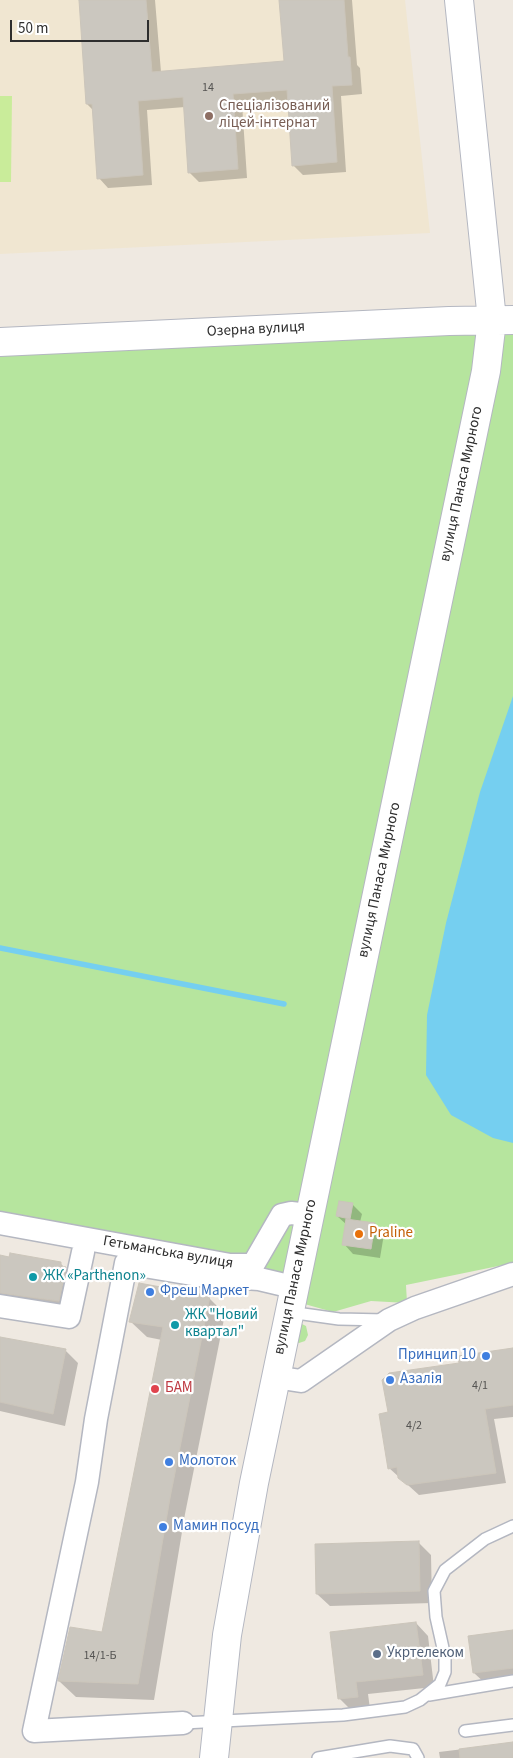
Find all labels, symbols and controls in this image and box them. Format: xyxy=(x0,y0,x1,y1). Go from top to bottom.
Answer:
scale bar xyxy=(12,10,151,42)
text: 50 m xyxy=(18,18,48,39)
house number: 14 xyxy=(202,81,214,95)
place label: Спеціалізований ліцей-інтернат xyxy=(219,98,330,133)
marker: Спеціалізований ліцей-інтернат xyxy=(203,110,215,122)
street label: Озерна вулиця xyxy=(206,318,306,342)
street label: вулиця Панаса Мирного xyxy=(437,405,487,563)
street label: вулиця Панаса Мирного xyxy=(355,801,405,959)
street label: вулиця Панаса Мирного xyxy=(271,1198,321,1356)
place label: Praline xyxy=(369,1225,413,1243)
marker: Praline xyxy=(353,1228,365,1240)
street label: Гетьманська вулиця xyxy=(101,1233,235,1273)
place label: ЖК «Parthenon» xyxy=(43,1268,146,1286)
marker: ЖК «Parthenon» xyxy=(27,1271,39,1283)
place label: Фреш Маркет xyxy=(160,1283,249,1301)
marker: Фреш Маркет xyxy=(144,1286,156,1298)
place label: ЖК "Новий квартал" xyxy=(185,1307,258,1342)
marker: ЖК "Новий квартал" xyxy=(169,1319,181,1331)
place label: Принцип 10 xyxy=(398,1347,476,1365)
marker: Принцип 10 xyxy=(480,1350,492,1362)
place label: Азалія xyxy=(400,1371,442,1389)
marker: Азалія xyxy=(384,1374,396,1386)
house number: 4/1 xyxy=(472,1379,488,1393)
place label: БАМ xyxy=(165,1380,193,1398)
marker: БАМ xyxy=(149,1383,161,1395)
house number: 4/2 xyxy=(406,1419,422,1433)
place label: Молоток xyxy=(179,1453,236,1471)
marker: Молоток xyxy=(163,1456,175,1468)
place label: Мамин посуд xyxy=(173,1518,259,1536)
marker: Мамин посуд xyxy=(157,1521,169,1533)
place label: Укртелеком xyxy=(387,1645,464,1663)
marker: Укртелеком xyxy=(371,1648,383,1660)
house number: 14/1-Б xyxy=(84,1649,116,1663)

